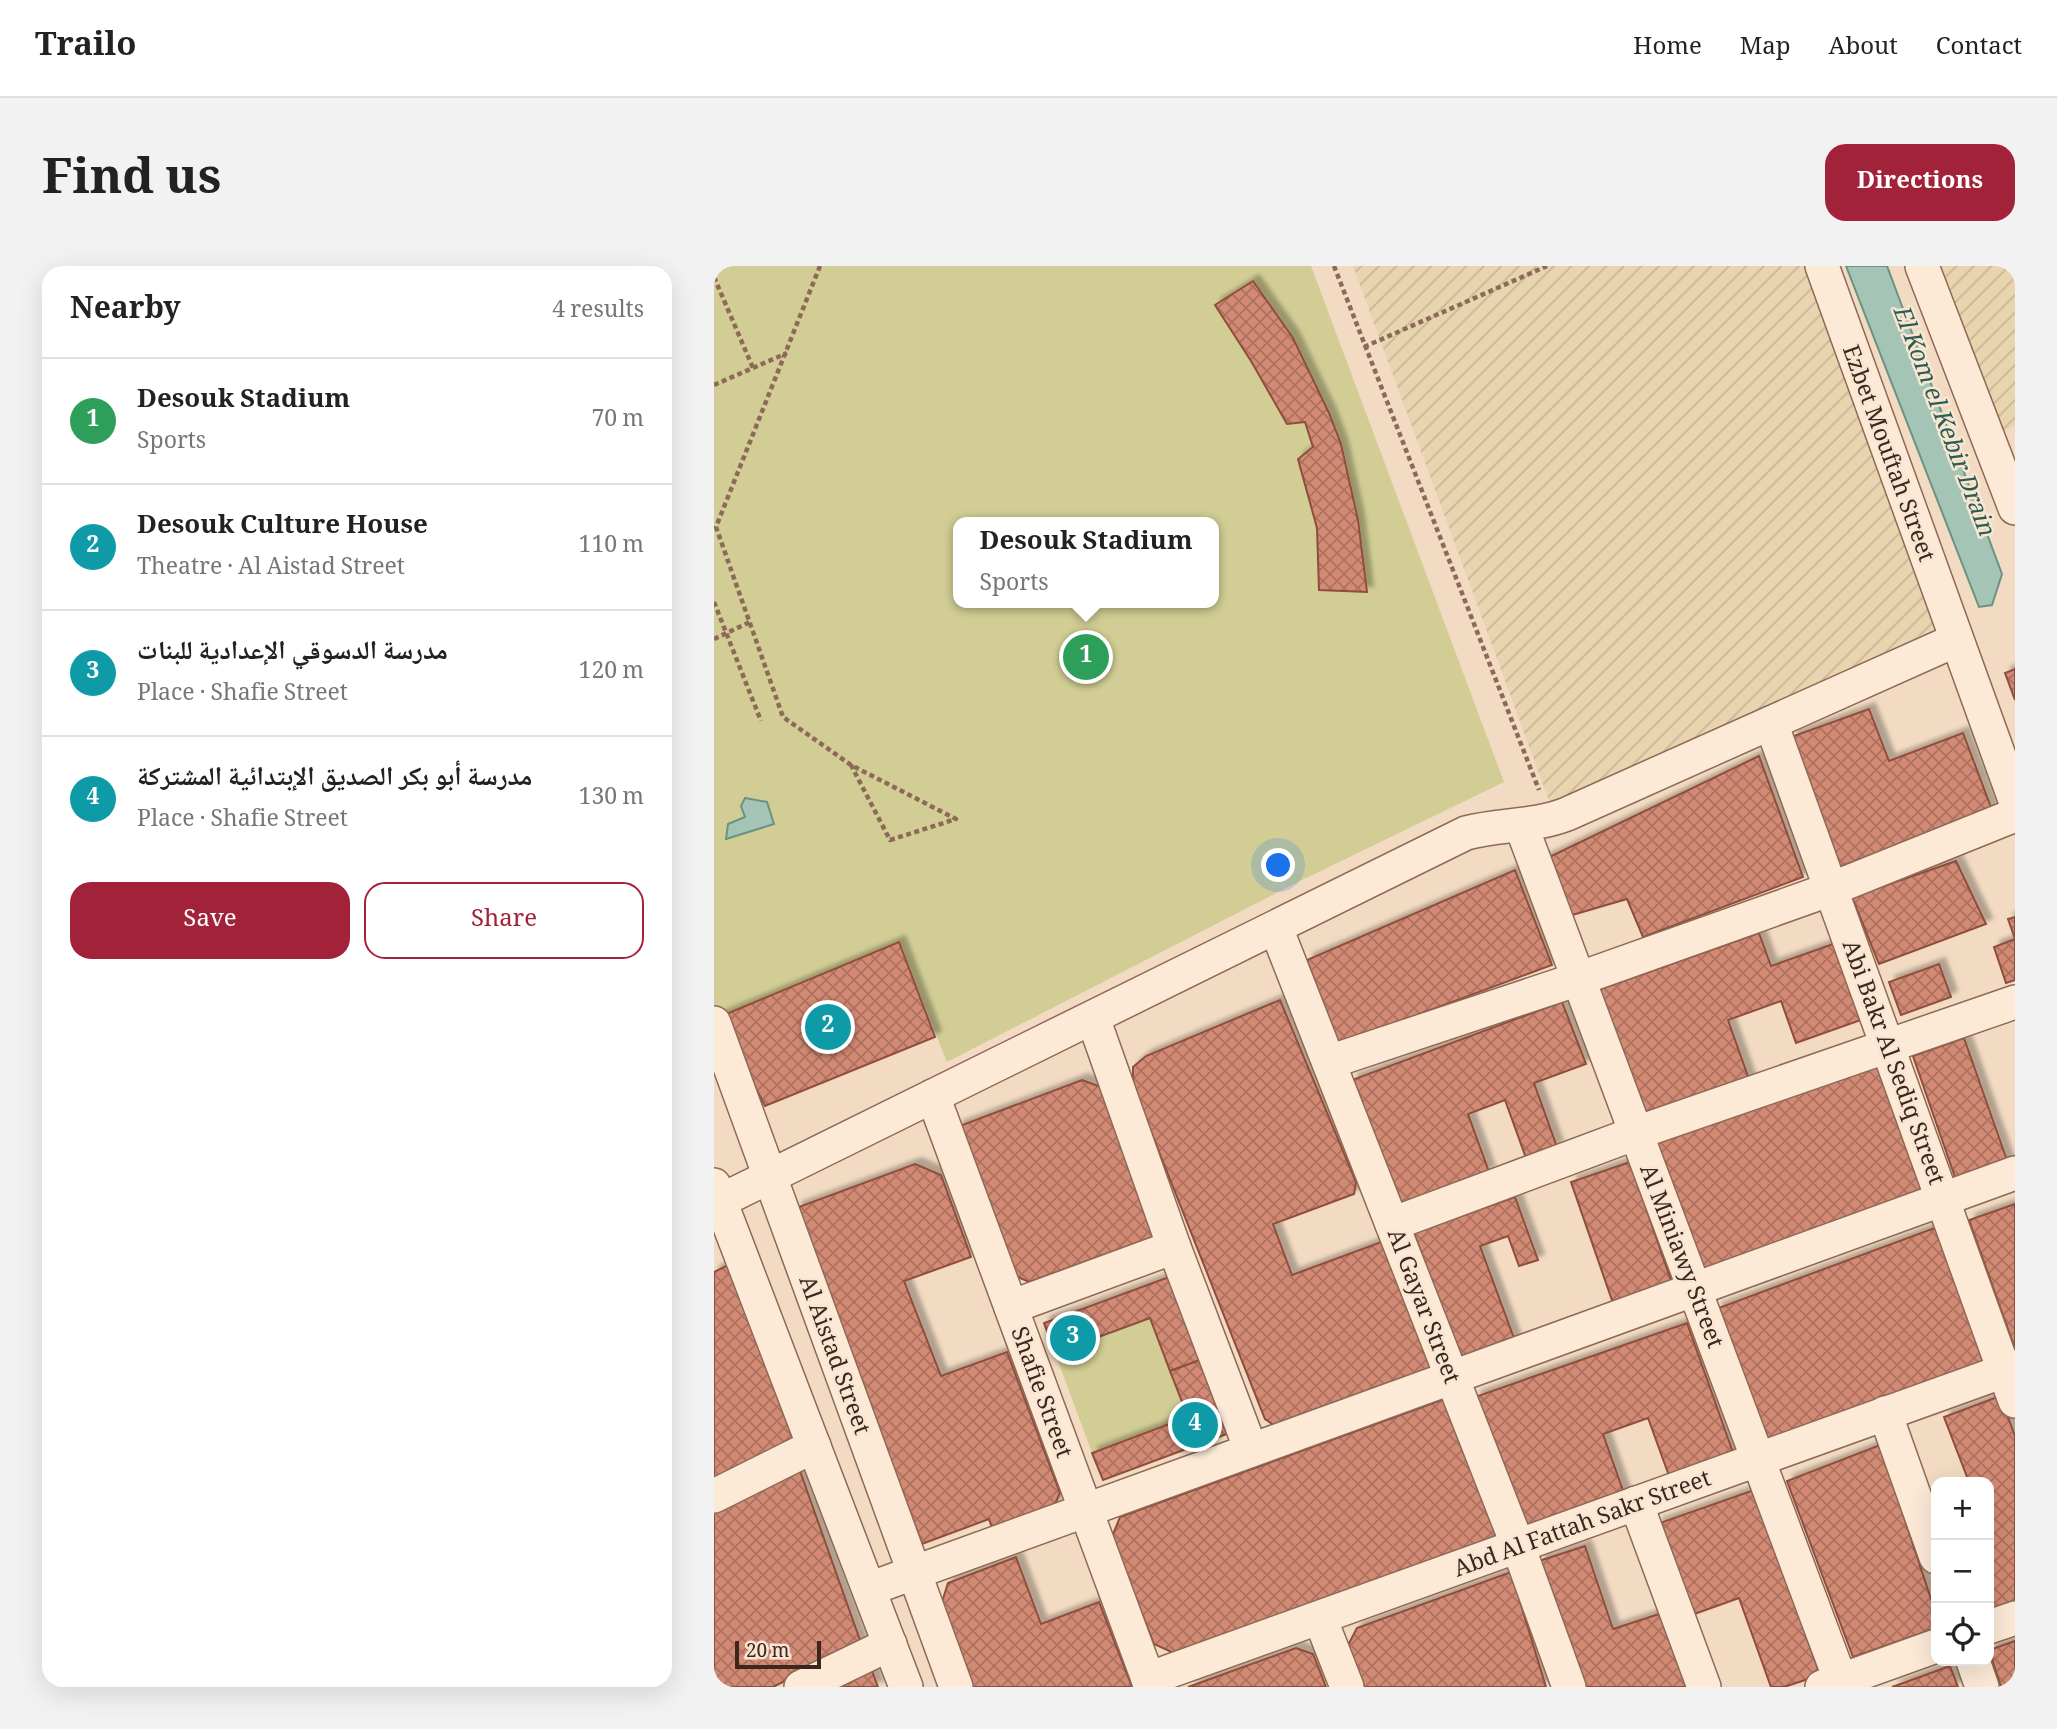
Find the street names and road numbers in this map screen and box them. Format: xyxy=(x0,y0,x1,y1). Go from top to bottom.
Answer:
street label: Ezbet Mouftah Street xyxy=(1828,340,1944,568)
street label: Abi Bakr Al Sediq Street xyxy=(1828,935,1954,1191)
street label: Al Miniawy Street xyxy=(1626,1159,1733,1355)
street label: Al Gayar Street xyxy=(1373,1224,1469,1390)
street label: Al Aistad Street xyxy=(785,1271,879,1441)
street label: Shafie Street xyxy=(997,1322,1081,1464)
street label: Abd Al Fattah Sakr Street xyxy=(1449,1461,1717,1591)

